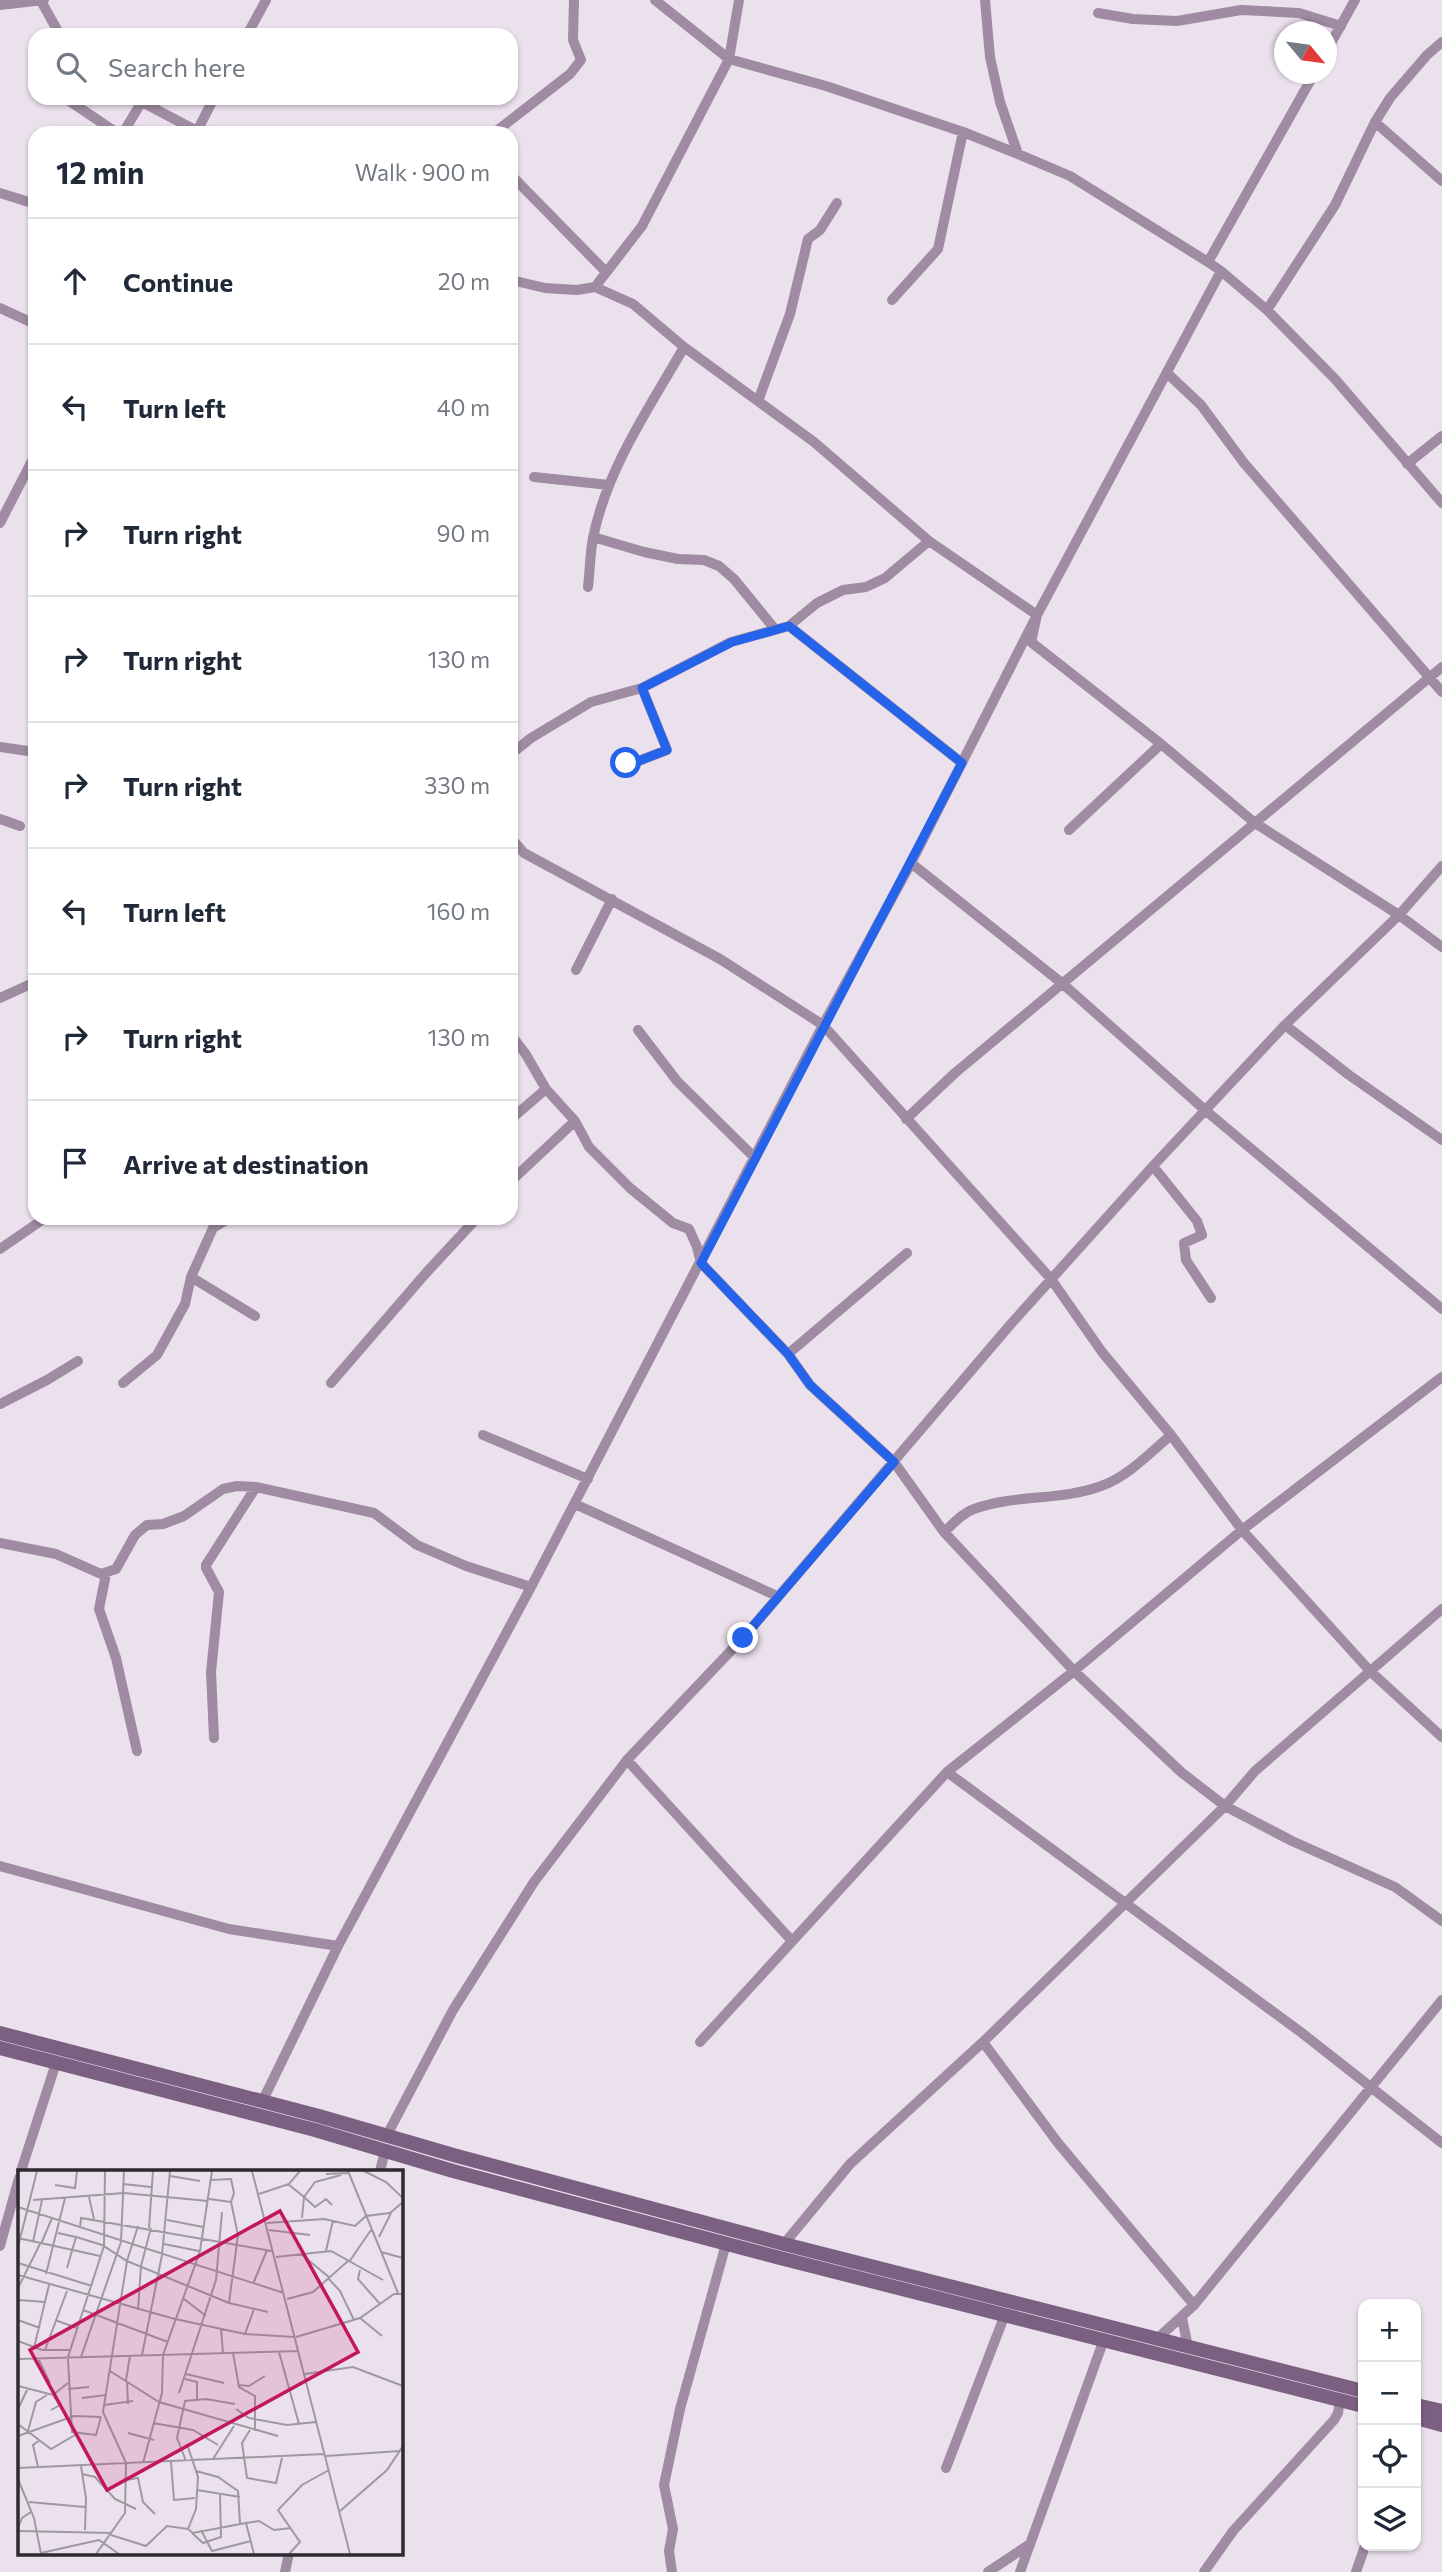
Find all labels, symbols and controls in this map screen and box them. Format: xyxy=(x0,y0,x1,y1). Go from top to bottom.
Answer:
north arrow xyxy=(1274,21,1337,84)
search box xyxy=(28,28,518,105)
icon: search xyxy=(52,48,90,86)
text: Search here xyxy=(108,51,246,82)
text: 12 min xyxy=(56,153,144,190)
text: Walk · 900 m xyxy=(355,158,490,186)
icon: ahead xyxy=(56,262,94,300)
text: Continue xyxy=(123,266,233,297)
text: 20 m xyxy=(438,267,490,295)
icon: left xyxy=(56,388,94,426)
text: Turn left xyxy=(123,392,226,423)
text: 40 m xyxy=(437,393,490,421)
icon: right xyxy=(56,514,94,552)
text: Turn right xyxy=(123,518,242,549)
text: 90 m xyxy=(437,519,490,547)
icon: right xyxy=(56,640,94,678)
text: Turn right xyxy=(123,644,242,675)
text: 130 m xyxy=(428,645,490,673)
route start xyxy=(610,747,641,778)
icon: right xyxy=(56,766,94,804)
text: Turn right xyxy=(123,770,242,801)
text: 330 m xyxy=(424,771,490,799)
icon: left xyxy=(56,892,94,930)
text: Turn left xyxy=(123,896,226,927)
text: 160 m xyxy=(427,897,490,925)
icon: right xyxy=(56,1018,94,1056)
text: Turn right xyxy=(123,1022,242,1053)
text: 130 m xyxy=(428,1023,490,1051)
icon: arrive xyxy=(56,1144,94,1182)
text: Arrive at destination xyxy=(123,1148,369,1179)
route end xyxy=(727,1622,758,1653)
inset map xyxy=(18,2170,402,2554)
map controls xyxy=(1358,2299,1421,2551)
button: + xyxy=(1358,2299,1421,2362)
button: − xyxy=(1358,2362,1421,2425)
button: locate xyxy=(1358,2425,1421,2488)
button: layers xyxy=(1358,2488,1421,2551)

